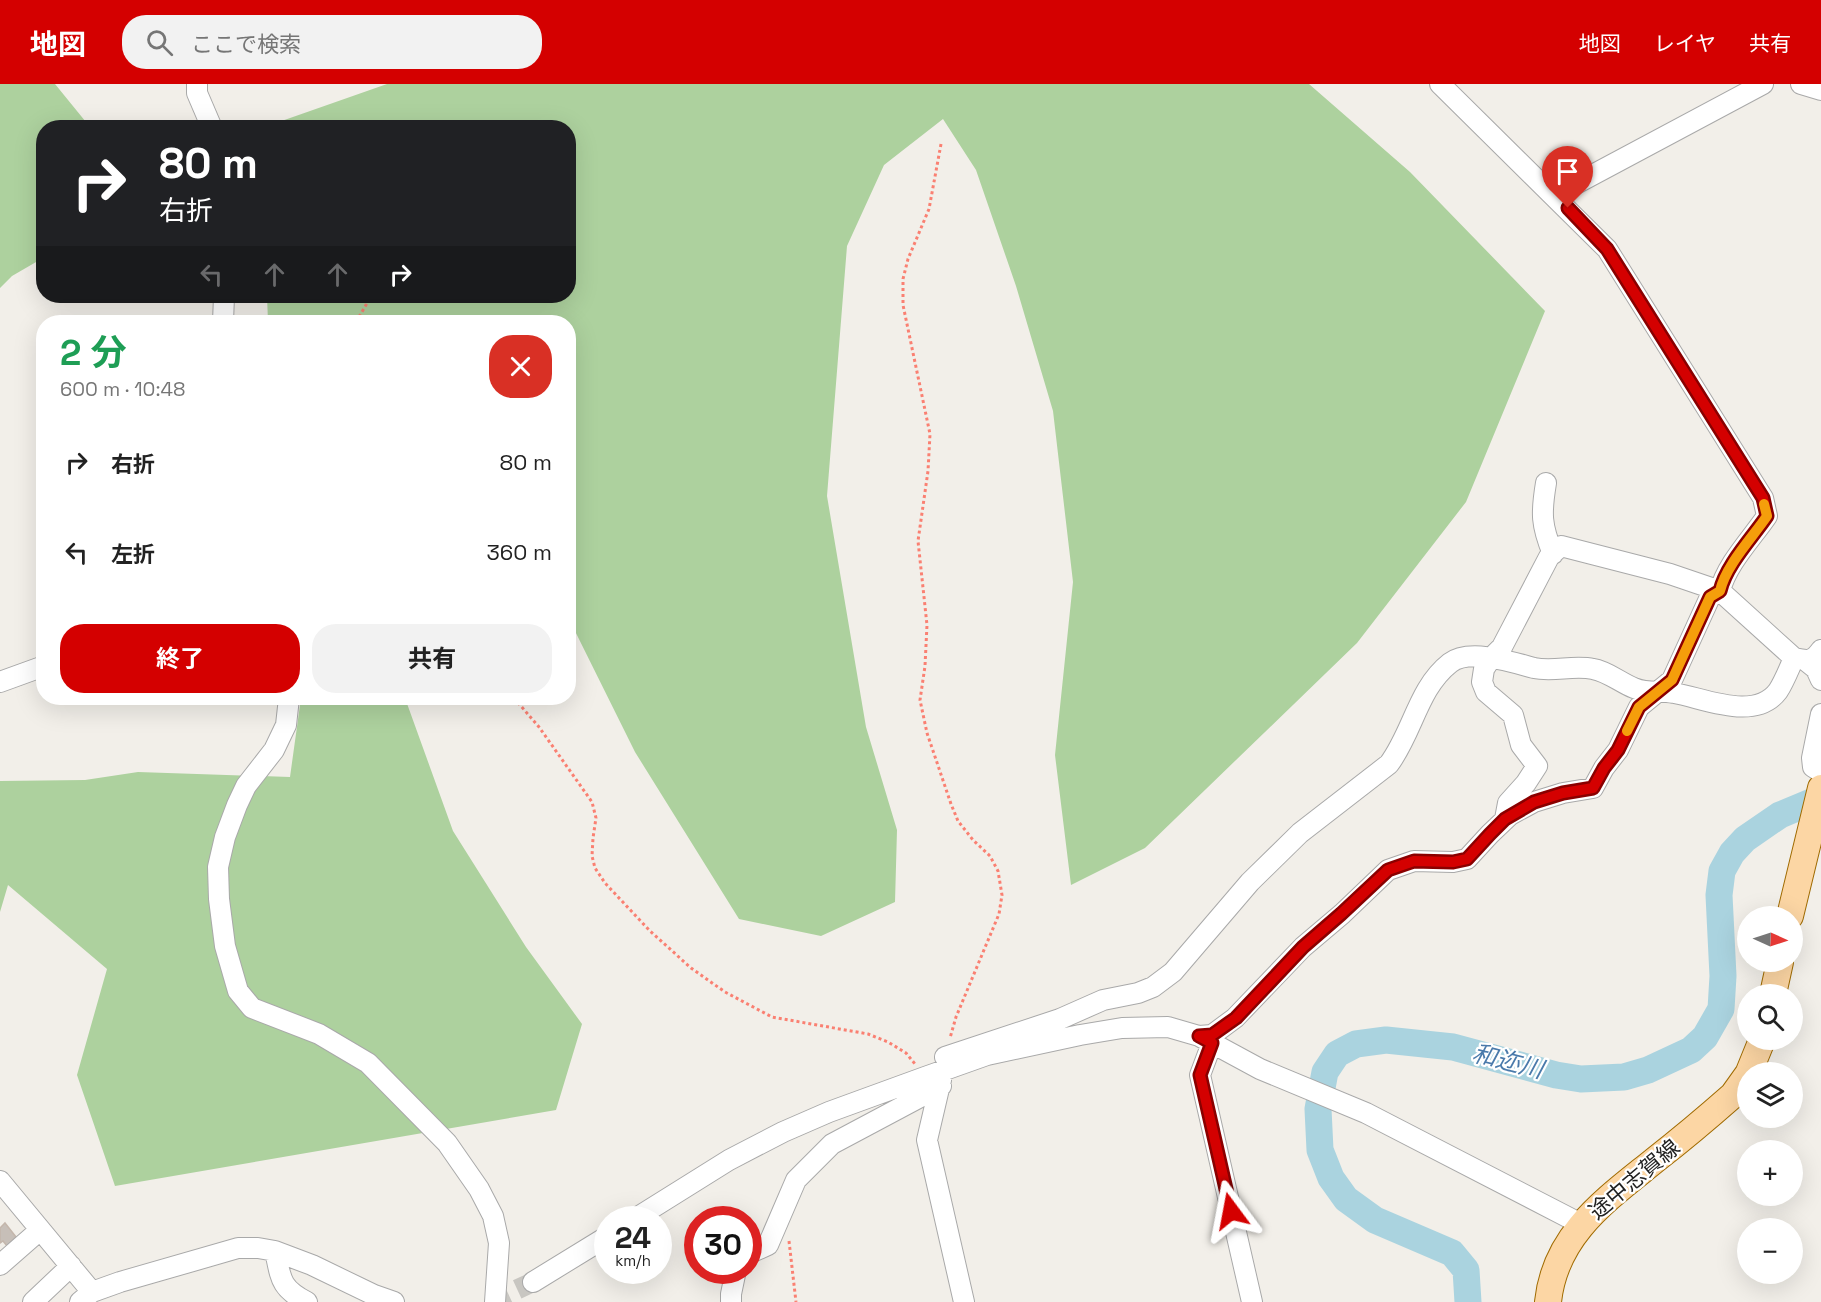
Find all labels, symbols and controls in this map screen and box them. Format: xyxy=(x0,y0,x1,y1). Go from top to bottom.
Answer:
search box xyxy=(122,15,542,69)
text: 地図 xyxy=(30,26,86,62)
icon: search xyxy=(143,26,176,59)
text: ここで検索 xyxy=(191,30,301,58)
text: 地図 xyxy=(1579,30,1621,57)
text: レイヤ xyxy=(1654,30,1716,57)
text: 共有 xyxy=(1749,30,1791,57)
text: 80 m xyxy=(159,137,258,190)
icon: right xyxy=(60,144,138,222)
pin xyxy=(1542,146,1593,208)
icon: arrive xyxy=(1551,155,1584,188)
text: 右折 xyxy=(159,193,213,228)
icon: left xyxy=(195,258,228,291)
icon: ahead xyxy=(258,258,291,291)
icon: ahead xyxy=(321,258,354,291)
icon: right xyxy=(384,258,417,291)
text: 2 分 xyxy=(60,330,127,376)
button: close xyxy=(489,335,552,398)
text: 600 m · 10:48 xyxy=(60,376,185,402)
icon: right xyxy=(60,446,93,479)
text: 80 m xyxy=(500,448,552,476)
text: 右折 xyxy=(111,450,155,478)
icon: left xyxy=(60,536,93,569)
text: 360 m xyxy=(487,538,552,566)
text: 左折 xyxy=(111,540,155,568)
button: 終了 xyxy=(60,624,300,693)
button: 共有 xyxy=(312,624,552,693)
north arrow xyxy=(1737,906,1803,972)
map controls xyxy=(1737,906,1803,1284)
button: search xyxy=(1737,984,1803,1050)
water label: 和迩川 xyxy=(1469,1037,1550,1085)
button: layers xyxy=(1737,1062,1803,1128)
street label: 途中志賀線 xyxy=(1583,1133,1685,1225)
button: + xyxy=(1737,1140,1803,1206)
position arrow xyxy=(1199,1179,1263,1243)
speed limit sign: 30 xyxy=(684,1206,762,1284)
text: 24 xyxy=(615,1218,651,1257)
button: − xyxy=(1737,1218,1803,1284)
text: km/h xyxy=(615,1251,651,1270)

